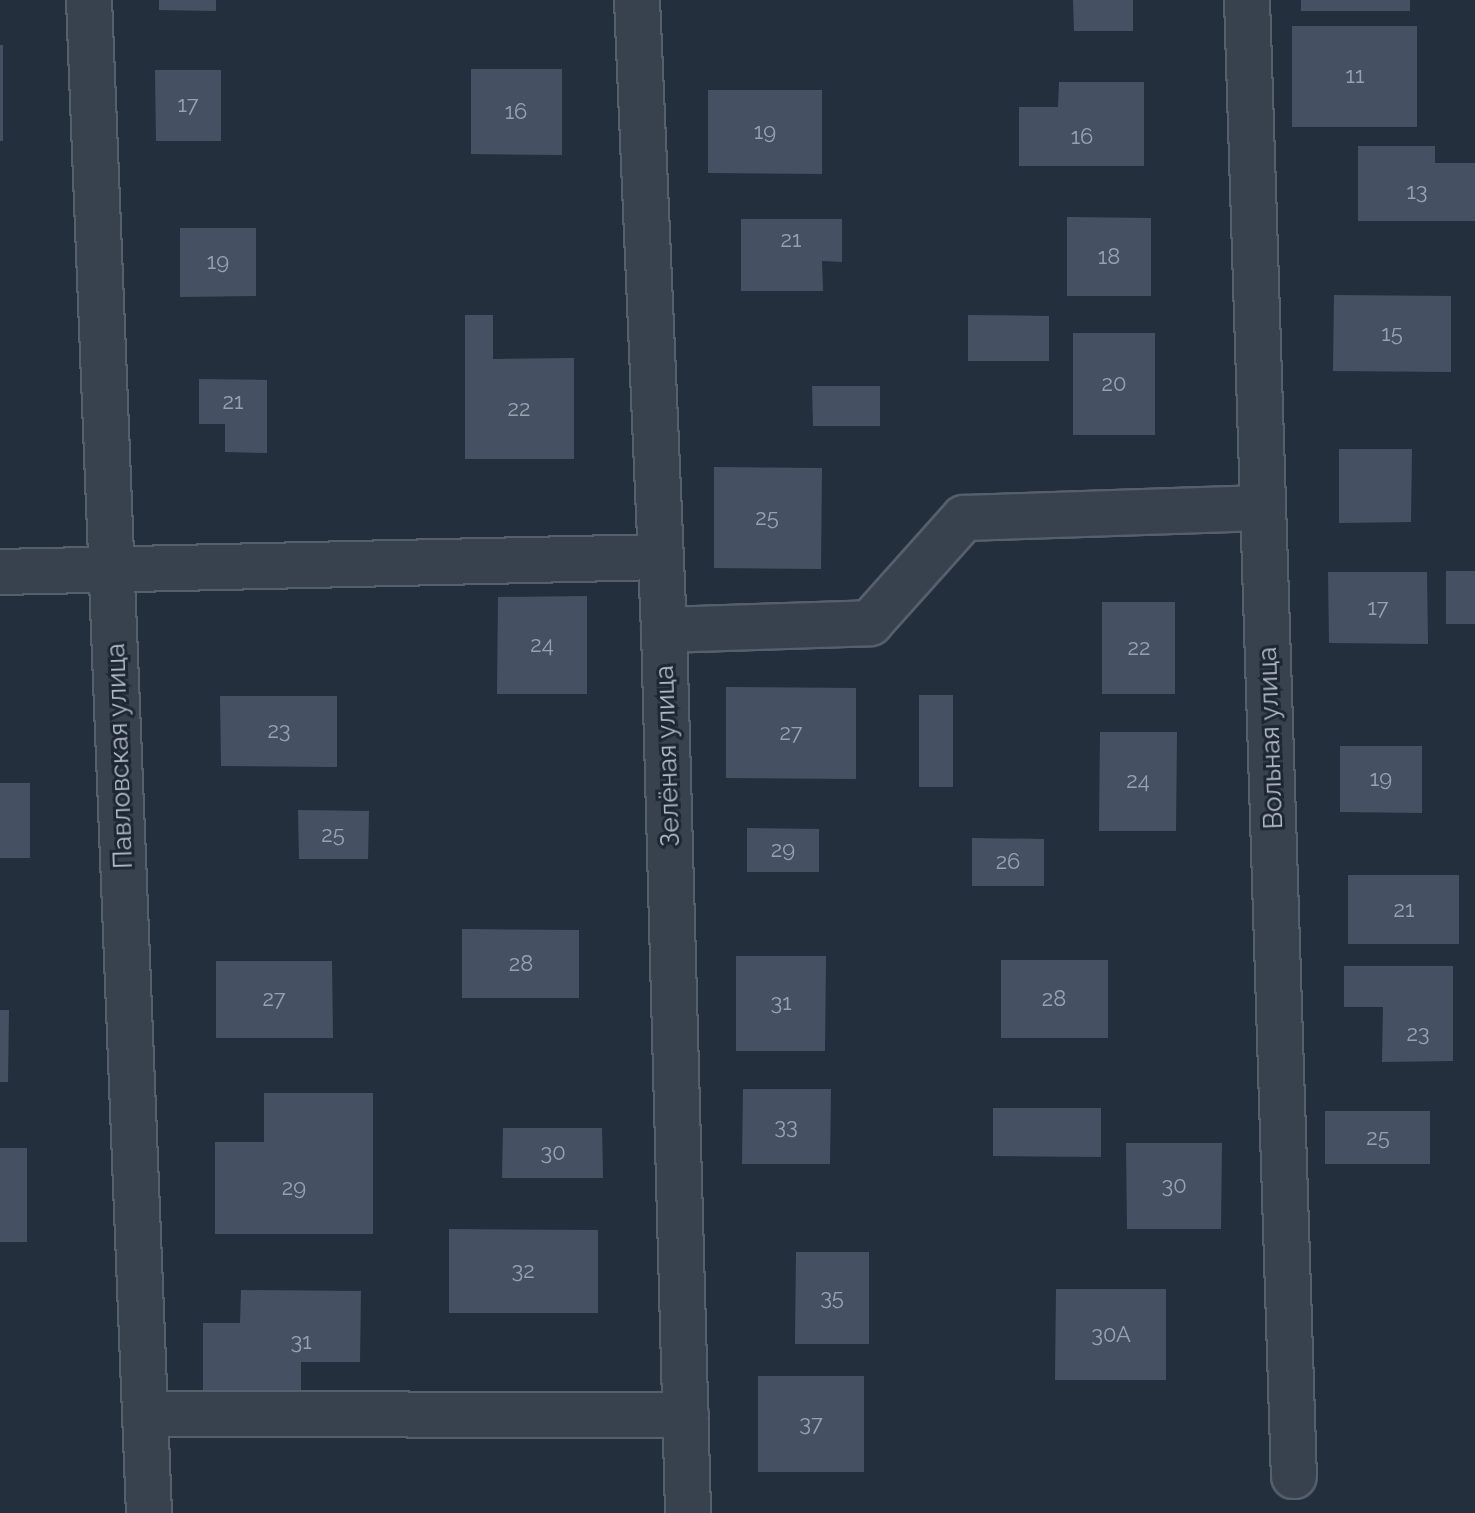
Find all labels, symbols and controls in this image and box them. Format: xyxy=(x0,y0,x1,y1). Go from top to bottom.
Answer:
house number: 11 xyxy=(1346,63,1364,89)
house number: 17 xyxy=(177,92,199,118)
house number: 16 xyxy=(505,99,527,125)
house number: 19 xyxy=(754,119,776,145)
house number: 16 xyxy=(1071,124,1093,150)
house number: 13 xyxy=(1406,179,1428,205)
house number: 21 xyxy=(781,227,801,253)
house number: 18 xyxy=(1098,244,1120,270)
house number: 19 xyxy=(207,249,229,275)
house number: 15 xyxy=(1381,321,1403,347)
house number: 20 xyxy=(1102,371,1126,397)
house number: 21 xyxy=(223,389,243,415)
house number: 22 xyxy=(508,396,530,422)
house number: 25 xyxy=(755,505,779,531)
house number: 17 xyxy=(1367,595,1389,621)
house number: 24 xyxy=(530,632,554,658)
house number: 22 xyxy=(1128,635,1150,661)
street label: Павловская улица xyxy=(100,642,140,870)
street label: Вольная улица xyxy=(1252,646,1290,830)
street label: Зелёная улица xyxy=(649,664,687,848)
house number: 23 xyxy=(267,718,291,744)
house number: 27 xyxy=(779,720,803,746)
house number: 19 xyxy=(1370,766,1392,792)
house number: 24 xyxy=(1126,768,1150,794)
house number: 25 xyxy=(321,822,345,848)
house number: 29 xyxy=(771,837,795,863)
house number: 26 xyxy=(996,849,1020,875)
house number: 21 xyxy=(1394,897,1414,923)
house number: 28 xyxy=(509,951,533,977)
house number: 27 xyxy=(262,986,286,1012)
house number: 28 xyxy=(1042,986,1066,1012)
house number: 31 xyxy=(770,990,792,1016)
house number: 23 xyxy=(1406,1021,1430,1047)
house number: 33 xyxy=(774,1114,798,1140)
house number: 25 xyxy=(1366,1125,1390,1151)
house number: 30 xyxy=(540,1140,566,1166)
house number: 30 xyxy=(1161,1173,1187,1199)
house number: 29 xyxy=(282,1175,306,1201)
house number: 32 xyxy=(511,1258,535,1284)
house number: 35 xyxy=(820,1285,844,1311)
house number: 30А xyxy=(1091,1322,1131,1348)
house number: 31 xyxy=(290,1329,312,1355)
house number: 37 xyxy=(799,1411,823,1437)

